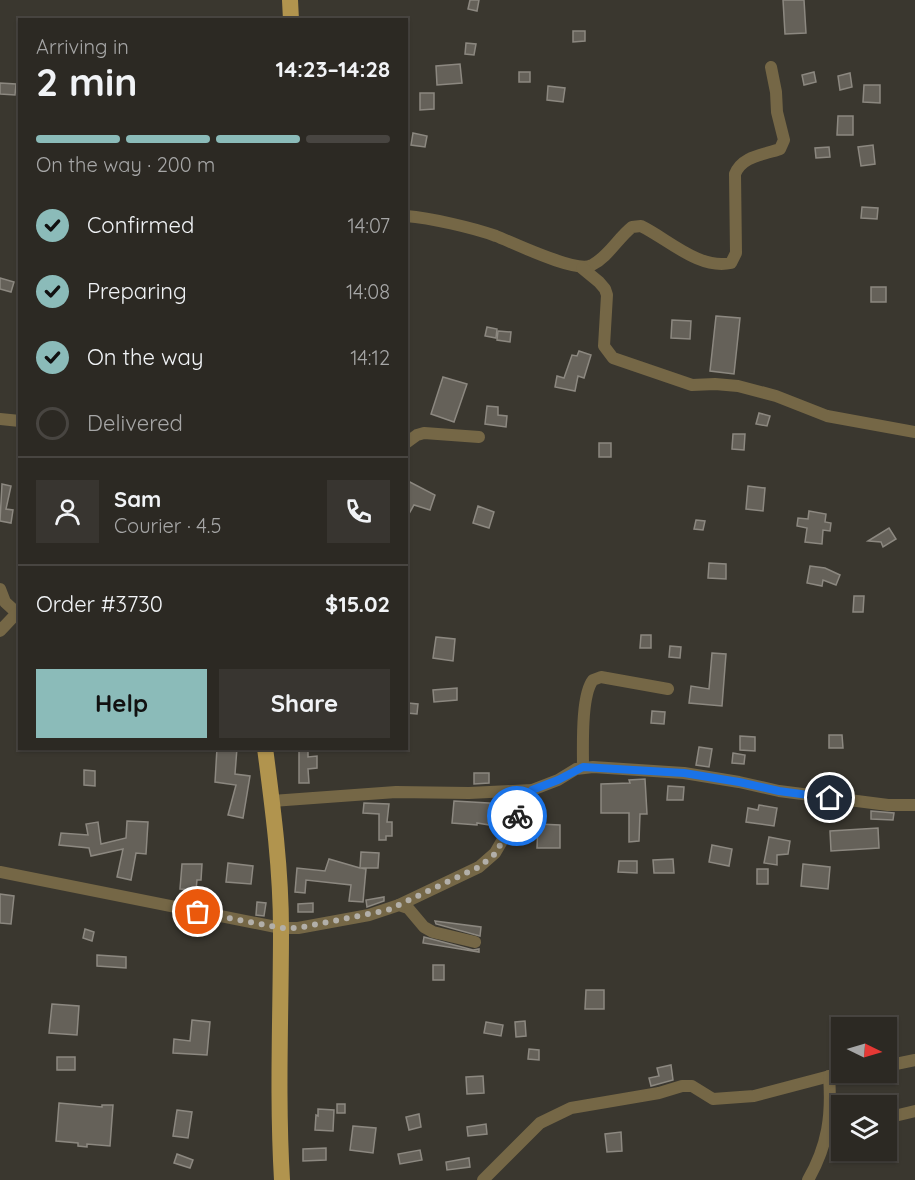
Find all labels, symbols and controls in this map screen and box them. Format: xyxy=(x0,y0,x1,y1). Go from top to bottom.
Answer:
text: Arriving in xyxy=(36,34,129,59)
text: 14:23–14:28 xyxy=(276,55,390,83)
text: 2 min xyxy=(36,57,138,106)
text: On the way · 200 m xyxy=(36,152,215,177)
icon: check xyxy=(36,209,69,242)
text: Confirmed xyxy=(87,211,194,239)
text: 14:07 xyxy=(348,213,390,238)
icon: check xyxy=(36,275,69,308)
text: Preparing xyxy=(87,277,187,305)
text: 14:08 xyxy=(346,279,390,304)
icon: check xyxy=(36,341,69,374)
text: On the way xyxy=(87,343,203,371)
text: 14:12 xyxy=(350,345,390,370)
text: Delivered xyxy=(87,409,183,437)
button: person xyxy=(36,480,99,543)
button: phone xyxy=(327,480,390,543)
text: Sam xyxy=(114,485,161,513)
text: Courier · 4.5 xyxy=(114,513,221,538)
text: Order #3730 xyxy=(36,590,163,618)
text: $15.02 xyxy=(325,590,390,618)
button: Help xyxy=(36,669,207,738)
button: Share xyxy=(219,669,390,738)
pin xyxy=(804,772,855,823)
icon: home xyxy=(813,781,846,814)
courier xyxy=(487,786,547,846)
icon: bike xyxy=(501,800,534,833)
pin xyxy=(172,886,223,937)
icon: bag xyxy=(181,895,214,928)
north arrow xyxy=(831,1017,897,1083)
map controls xyxy=(831,1017,897,1161)
button: layers xyxy=(831,1095,897,1161)

